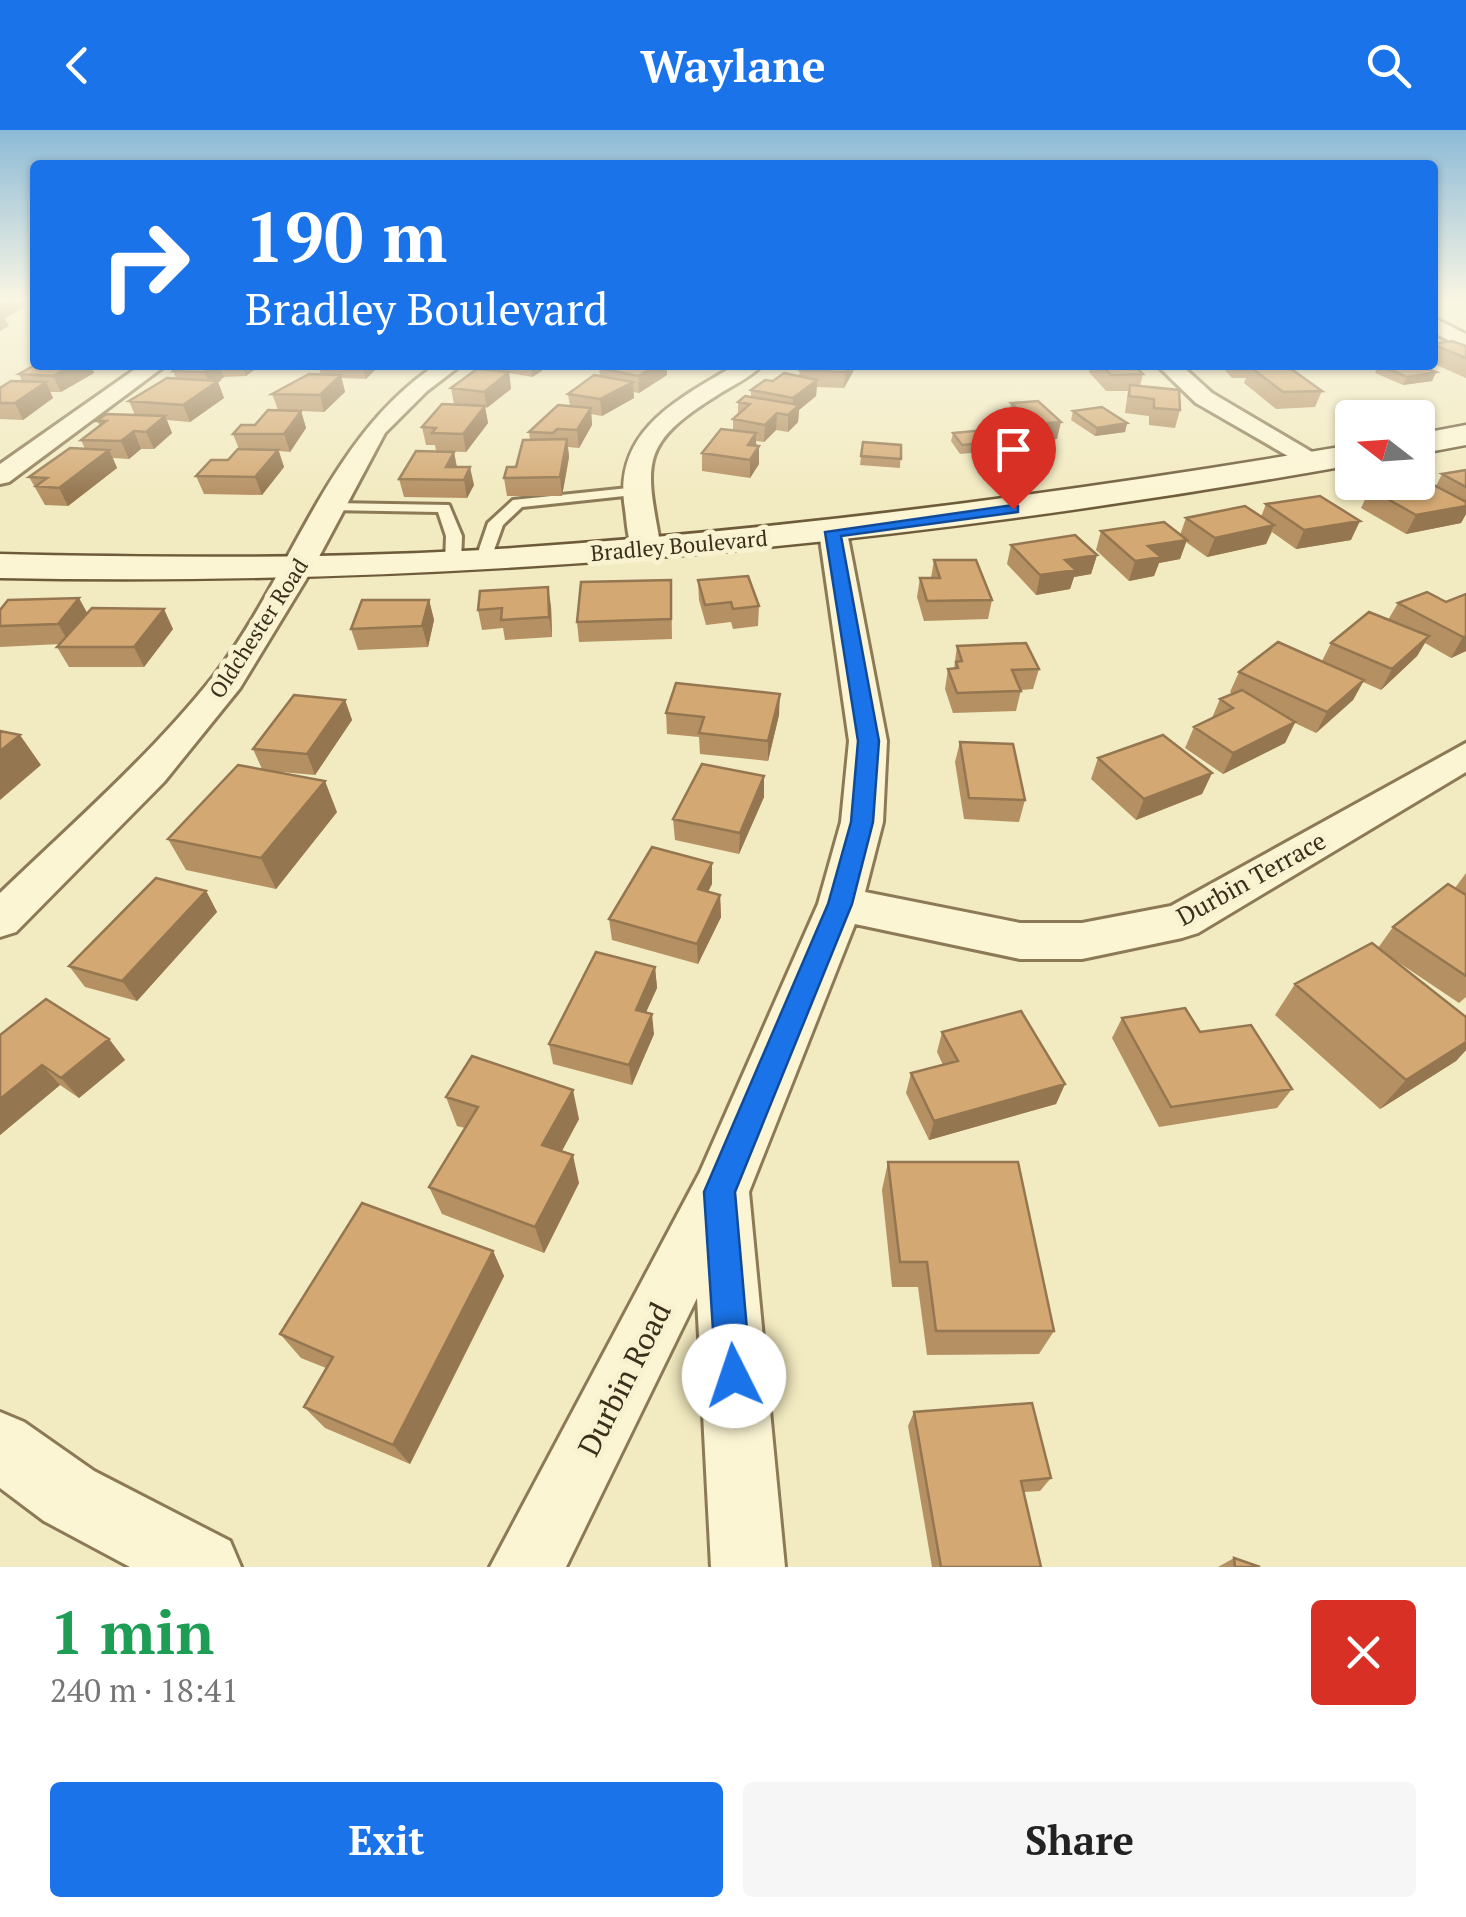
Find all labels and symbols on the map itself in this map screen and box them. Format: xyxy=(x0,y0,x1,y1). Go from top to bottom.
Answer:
north arrow xyxy=(1335,400,1435,500)
pin xyxy=(971,407,1056,510)
street label: Bradley Boulevard xyxy=(589,523,769,567)
street label: Oldchester Road xyxy=(202,553,314,703)
street label: Durbin Terrace xyxy=(1170,823,1332,933)
street label: Durbin Road xyxy=(568,1295,680,1463)
position arrow xyxy=(682,1324,786,1428)

